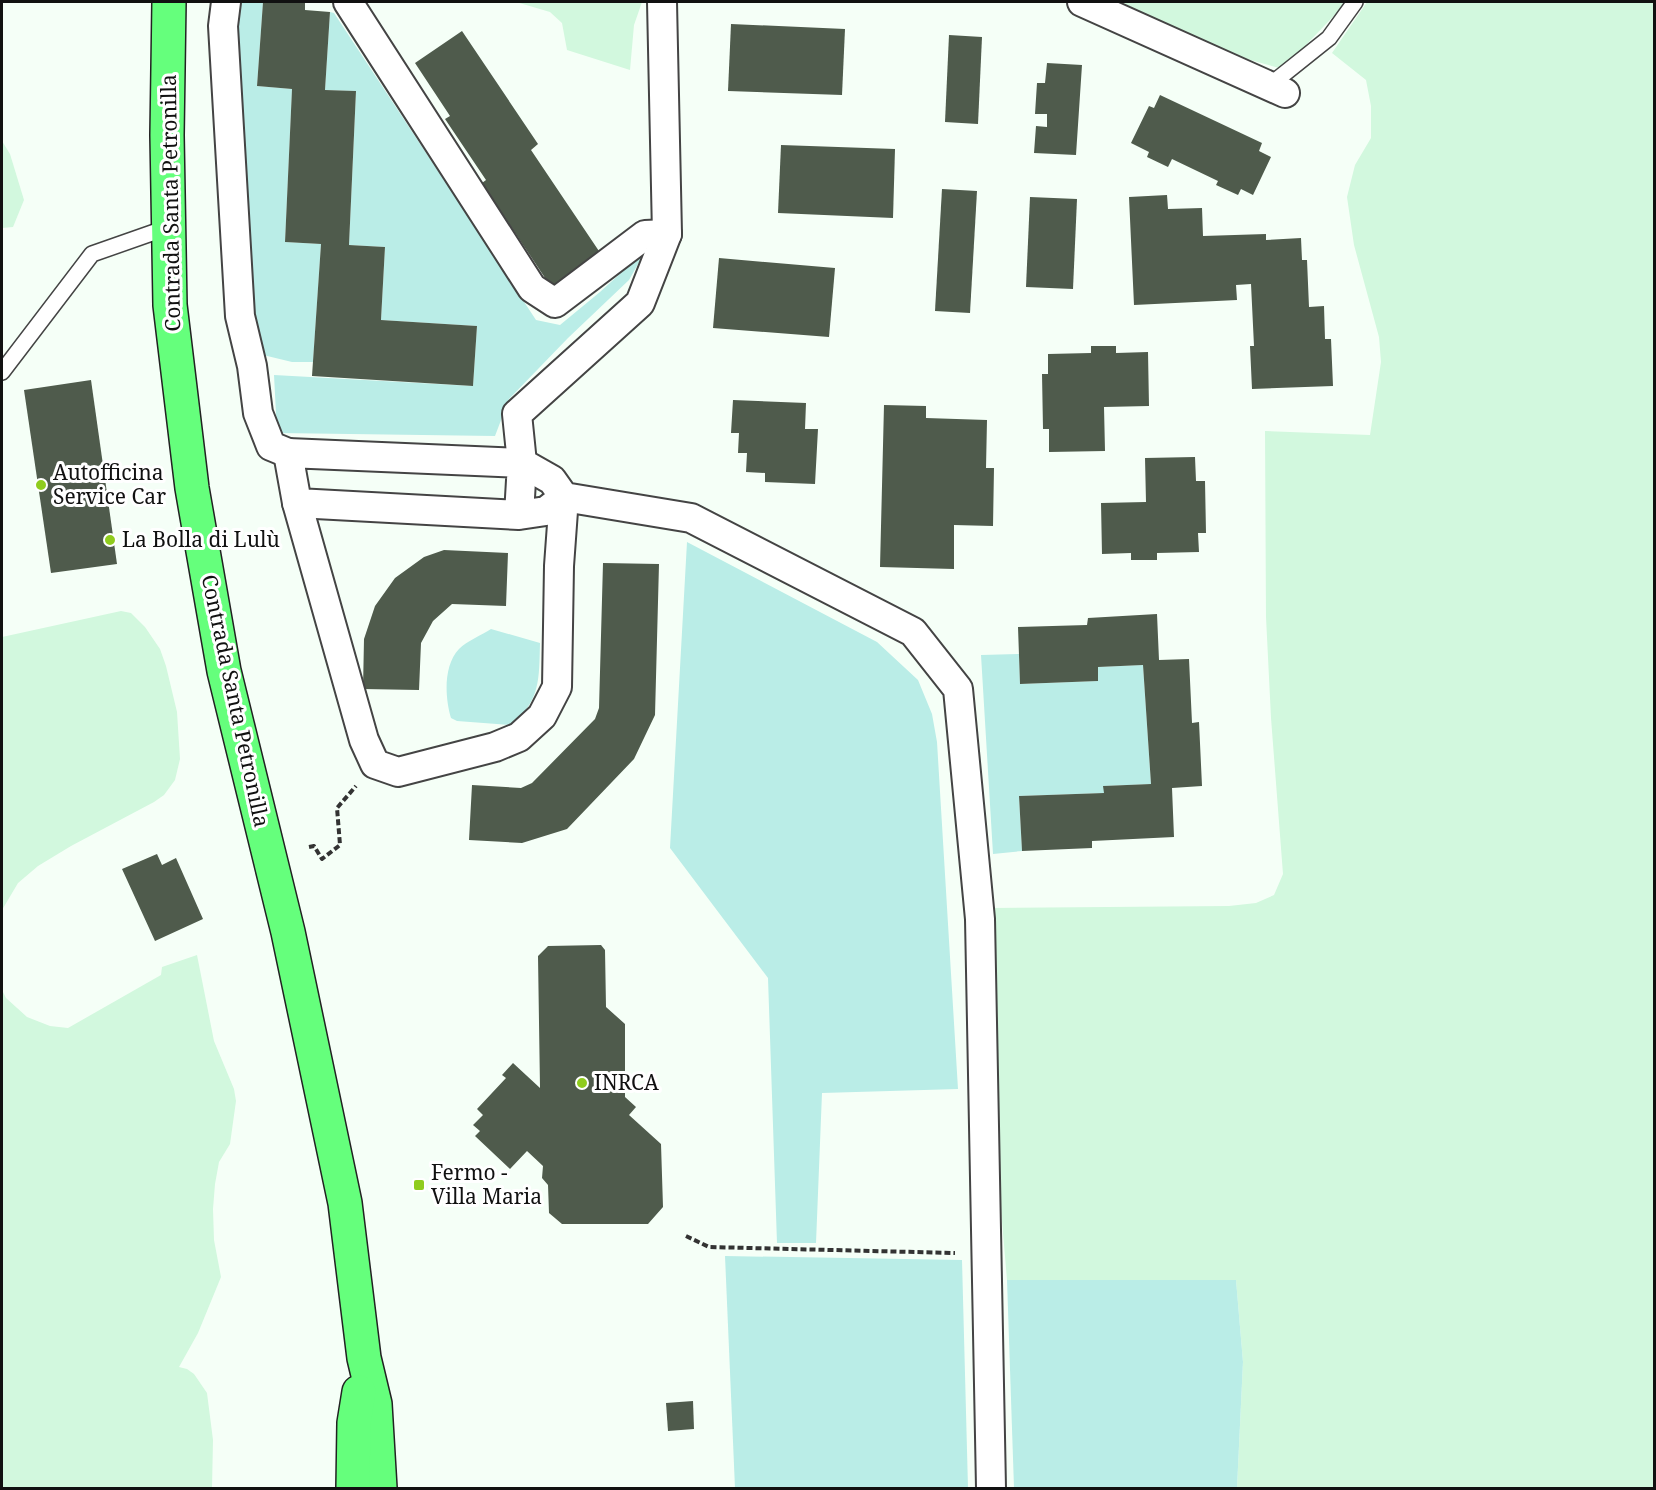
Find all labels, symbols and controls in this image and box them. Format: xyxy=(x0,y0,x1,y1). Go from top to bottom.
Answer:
street label: Contrada Santa Petronilla xyxy=(154,74,186,332)
place label: Autofficina Service Car xyxy=(53,458,166,510)
marker: Autofficina Service Car xyxy=(34,478,48,492)
place label: La Bolla di Lulù xyxy=(122,525,280,553)
marker: La Bolla di Lulù xyxy=(103,533,117,547)
street label: Contrada Santa Petronilla xyxy=(196,572,276,830)
place label: INRCA xyxy=(594,1068,659,1096)
marker: INRCA xyxy=(575,1076,589,1090)
place label: Fermo - Villa Maria xyxy=(431,1158,542,1210)
marker: Fermo - Villa Maria xyxy=(412,1178,426,1192)

